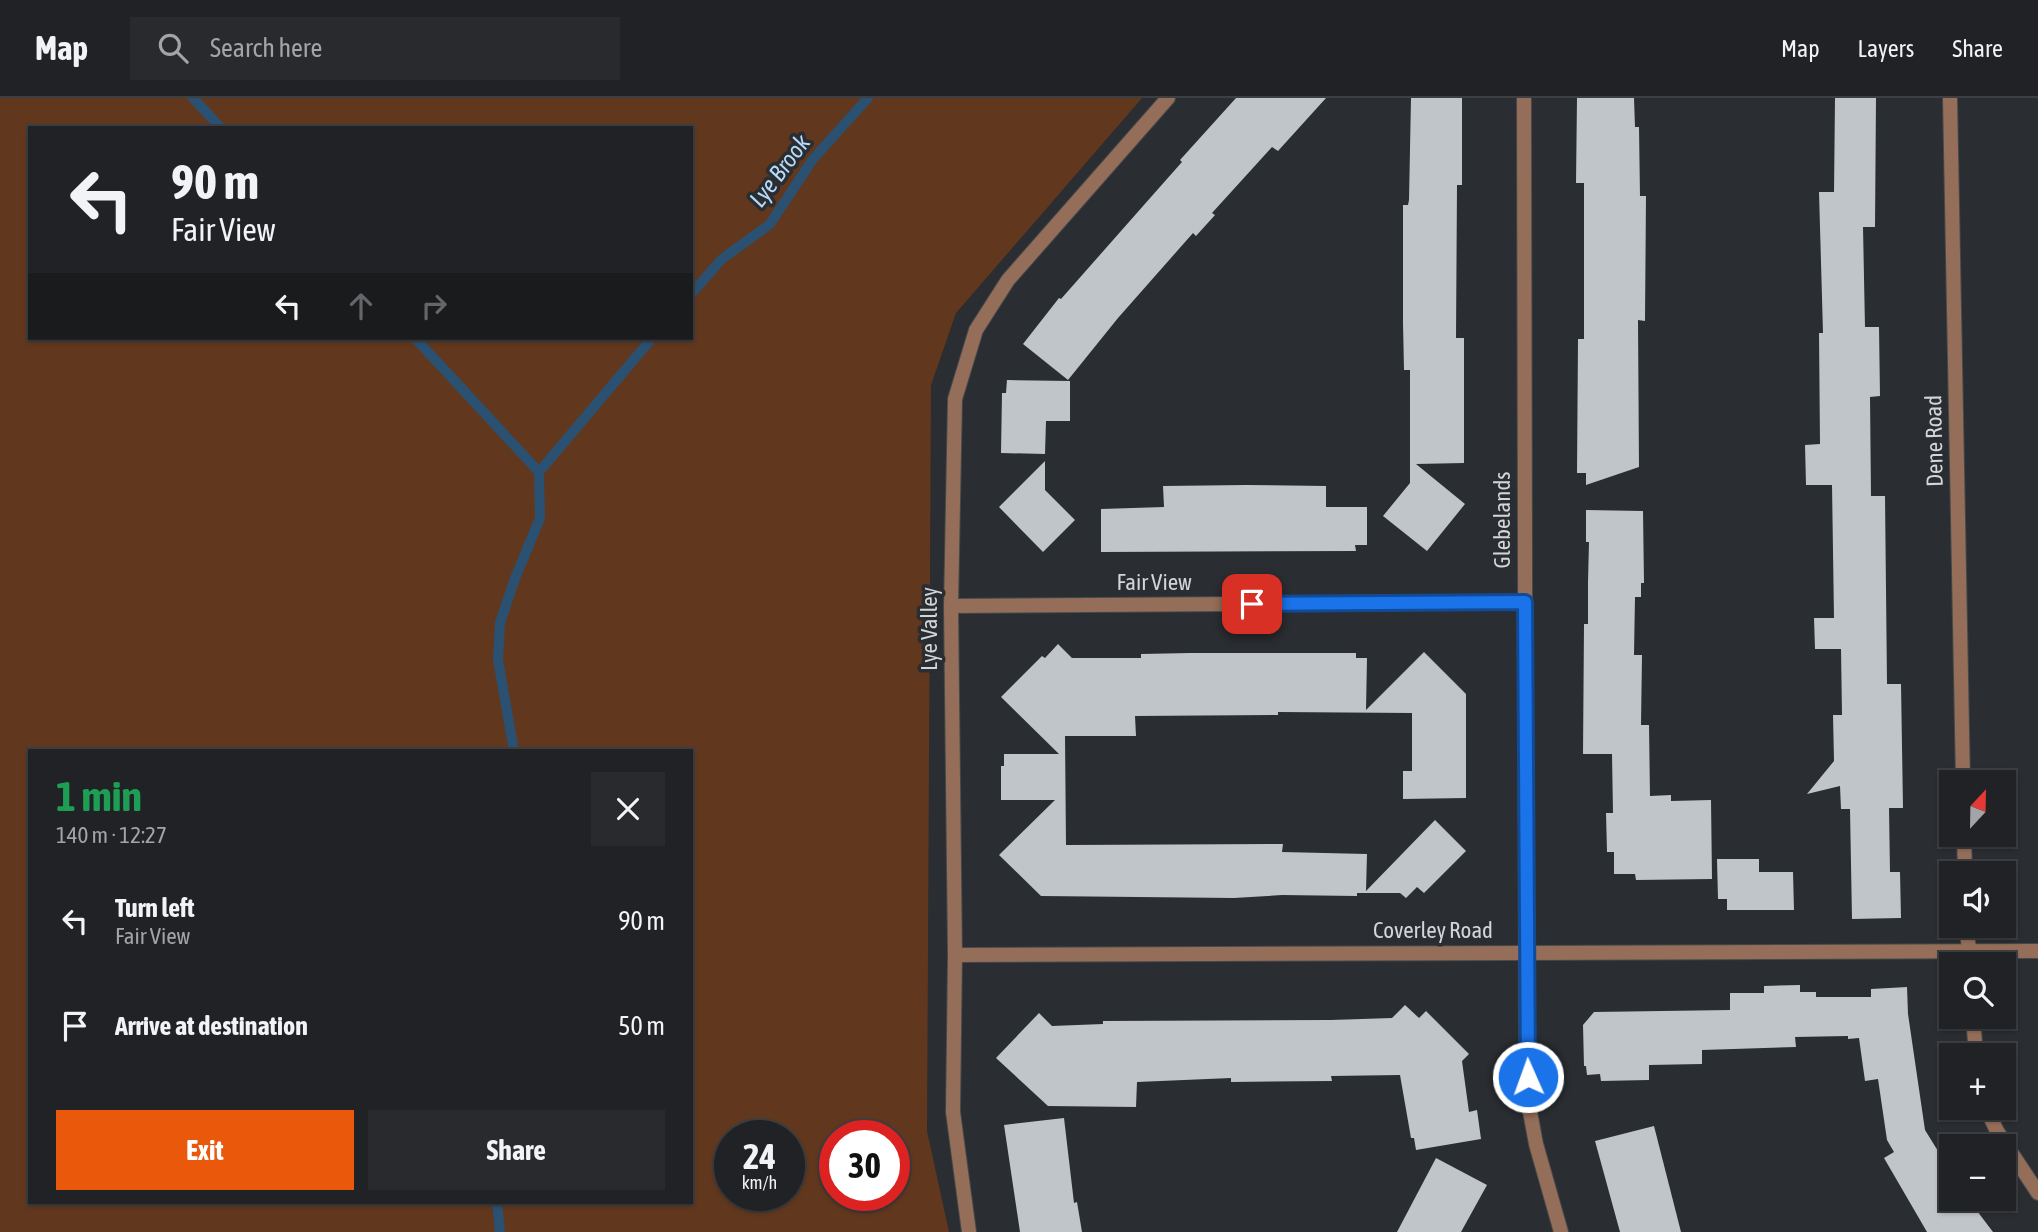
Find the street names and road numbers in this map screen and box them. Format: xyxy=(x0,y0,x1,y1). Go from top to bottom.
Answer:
street label: Dene Road xyxy=(1920,395,1948,487)
street label: Glebelands xyxy=(1489,472,1515,568)
street label: Fair View xyxy=(1116,569,1192,595)
street label: Lye Valley xyxy=(916,587,942,671)
street label: Coverley Road xyxy=(1373,917,1493,943)

